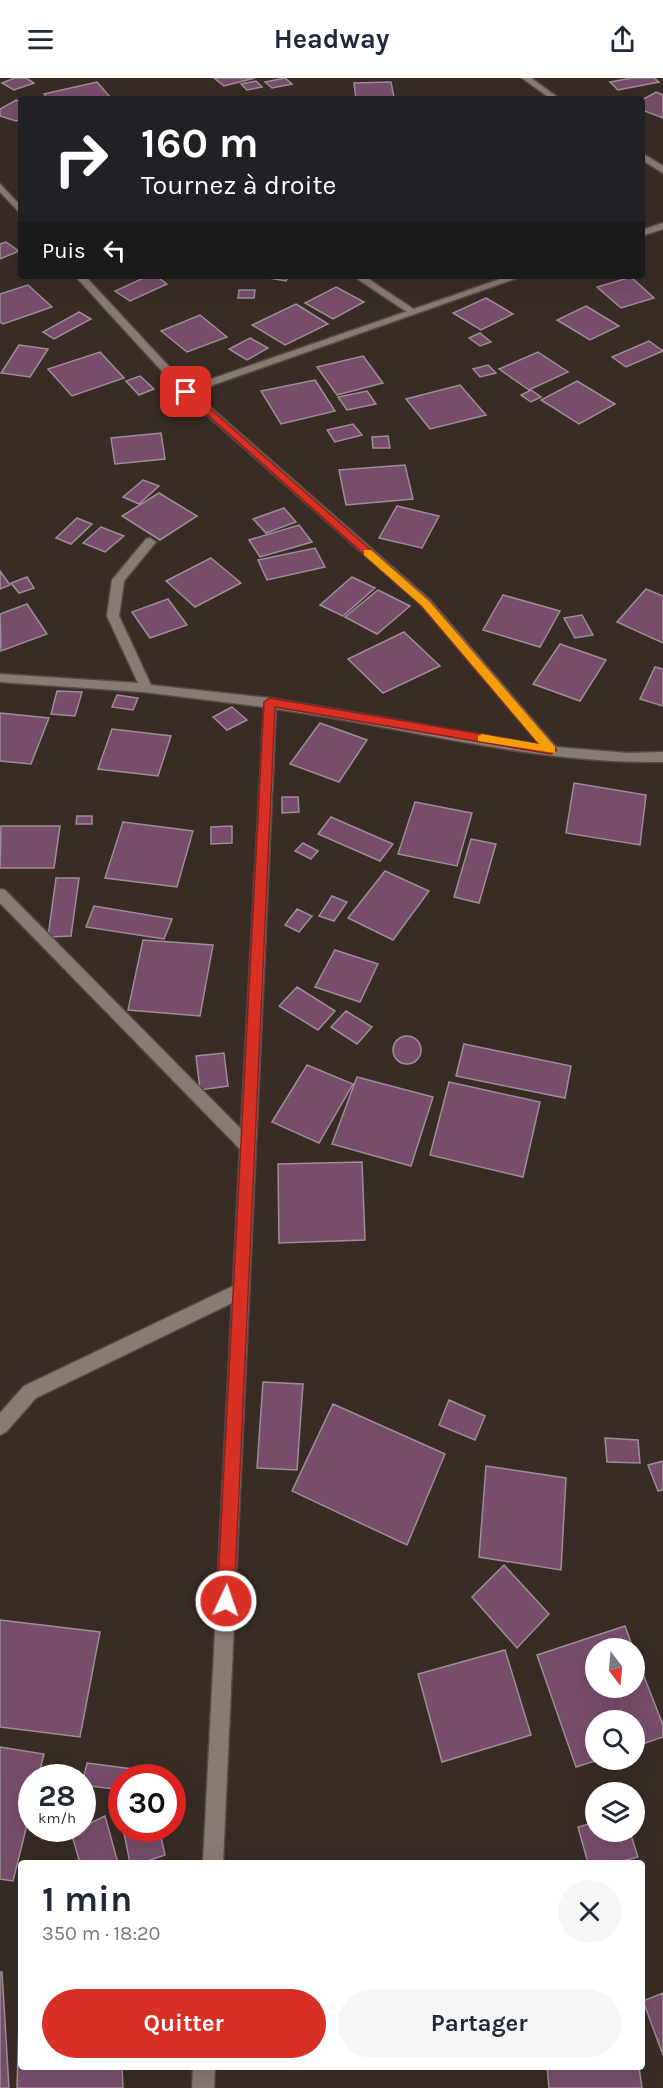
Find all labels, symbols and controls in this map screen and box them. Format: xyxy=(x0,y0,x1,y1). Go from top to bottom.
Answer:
icon: menu xyxy=(24,23,57,56)
text: Headway xyxy=(274,23,389,55)
icon: share xyxy=(606,23,639,56)
text: 160 m xyxy=(141,118,259,168)
icon: right xyxy=(42,120,120,198)
text: Tournez à droite xyxy=(141,169,336,201)
icon: left xyxy=(98,234,131,267)
text: Puis xyxy=(42,238,86,264)
pin xyxy=(160,366,211,417)
icon: arrive xyxy=(169,375,202,408)
position arrow xyxy=(194,1569,258,1633)
north arrow xyxy=(585,1638,645,1698)
map controls xyxy=(585,1638,645,1842)
button: search xyxy=(585,1710,645,1770)
speed limit sign: 30 xyxy=(108,1764,186,1842)
text: 28 xyxy=(38,1778,76,1814)
button: layers xyxy=(585,1782,645,1842)
text: km/h xyxy=(38,1809,76,1827)
text: 1 min xyxy=(42,1878,132,1920)
button: close xyxy=(558,1880,621,1943)
text: 350 m · 18:20 xyxy=(42,1922,160,1945)
button: Quitter xyxy=(42,1989,326,2058)
button: Partager xyxy=(338,1989,621,2058)

